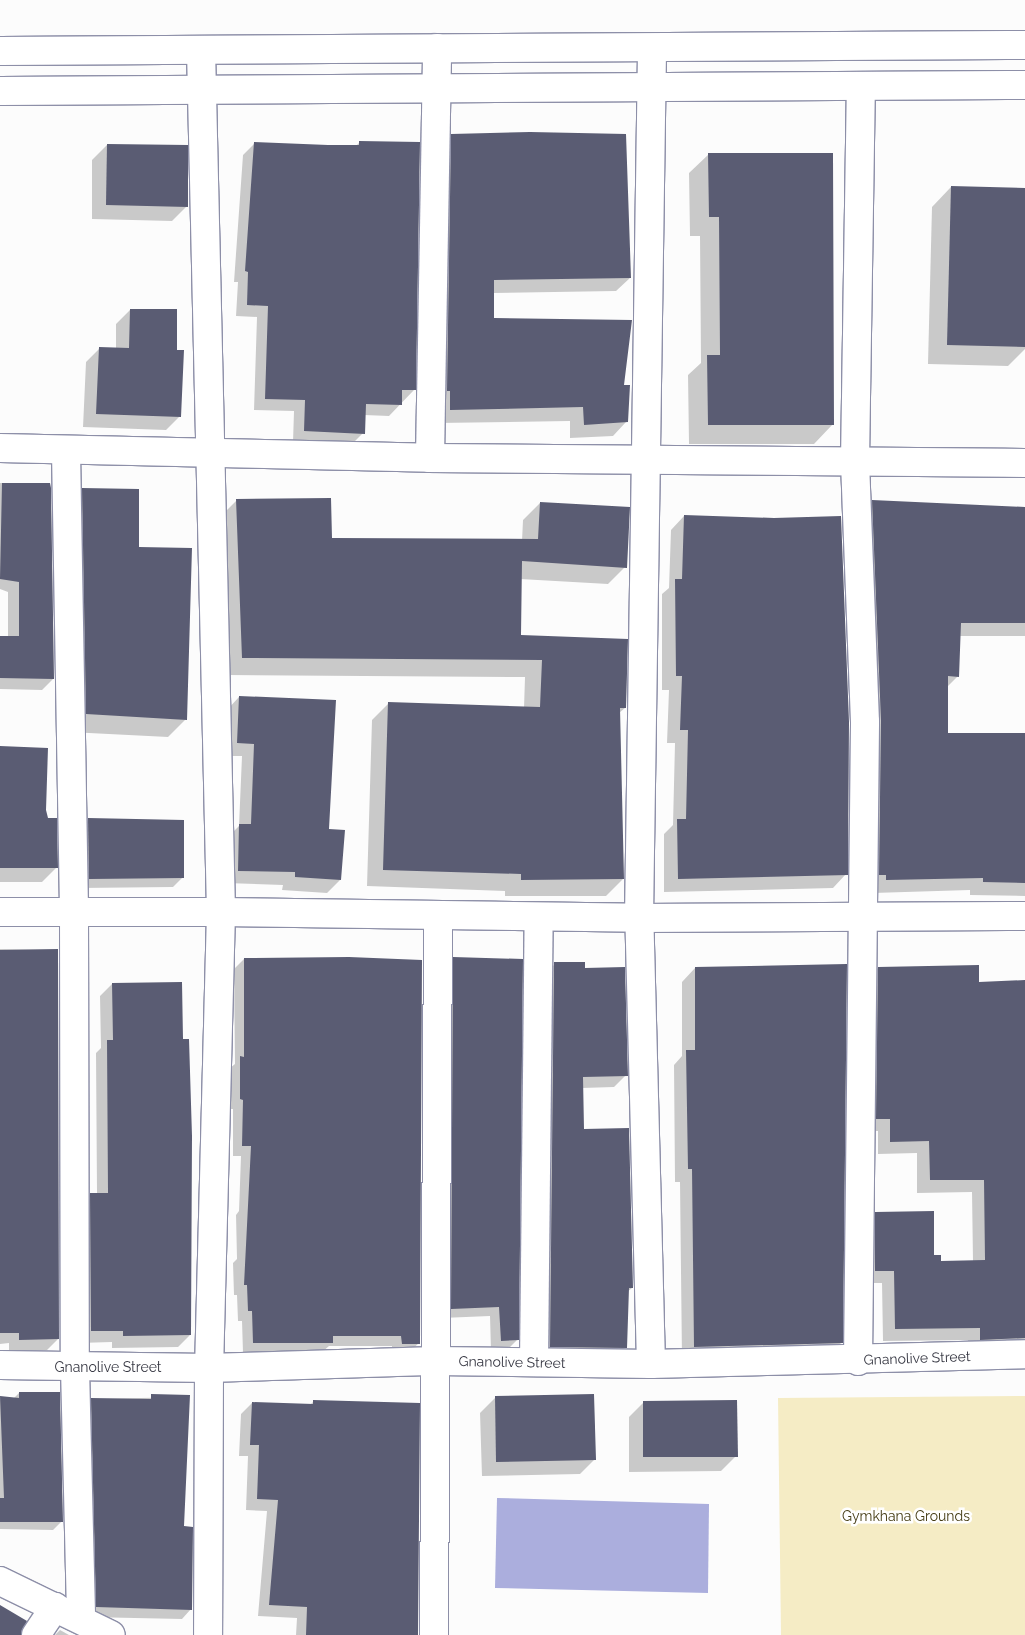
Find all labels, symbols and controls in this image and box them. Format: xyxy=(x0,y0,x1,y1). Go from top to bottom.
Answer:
street label: Gnanolive Street xyxy=(863,1348,971,1368)
street label: Gnanolive Street xyxy=(458,1353,566,1371)
street label: Gnanolive Street xyxy=(55,1359,161,1375)
park label: Gymkhana Grounds xyxy=(842,1508,970,1524)

